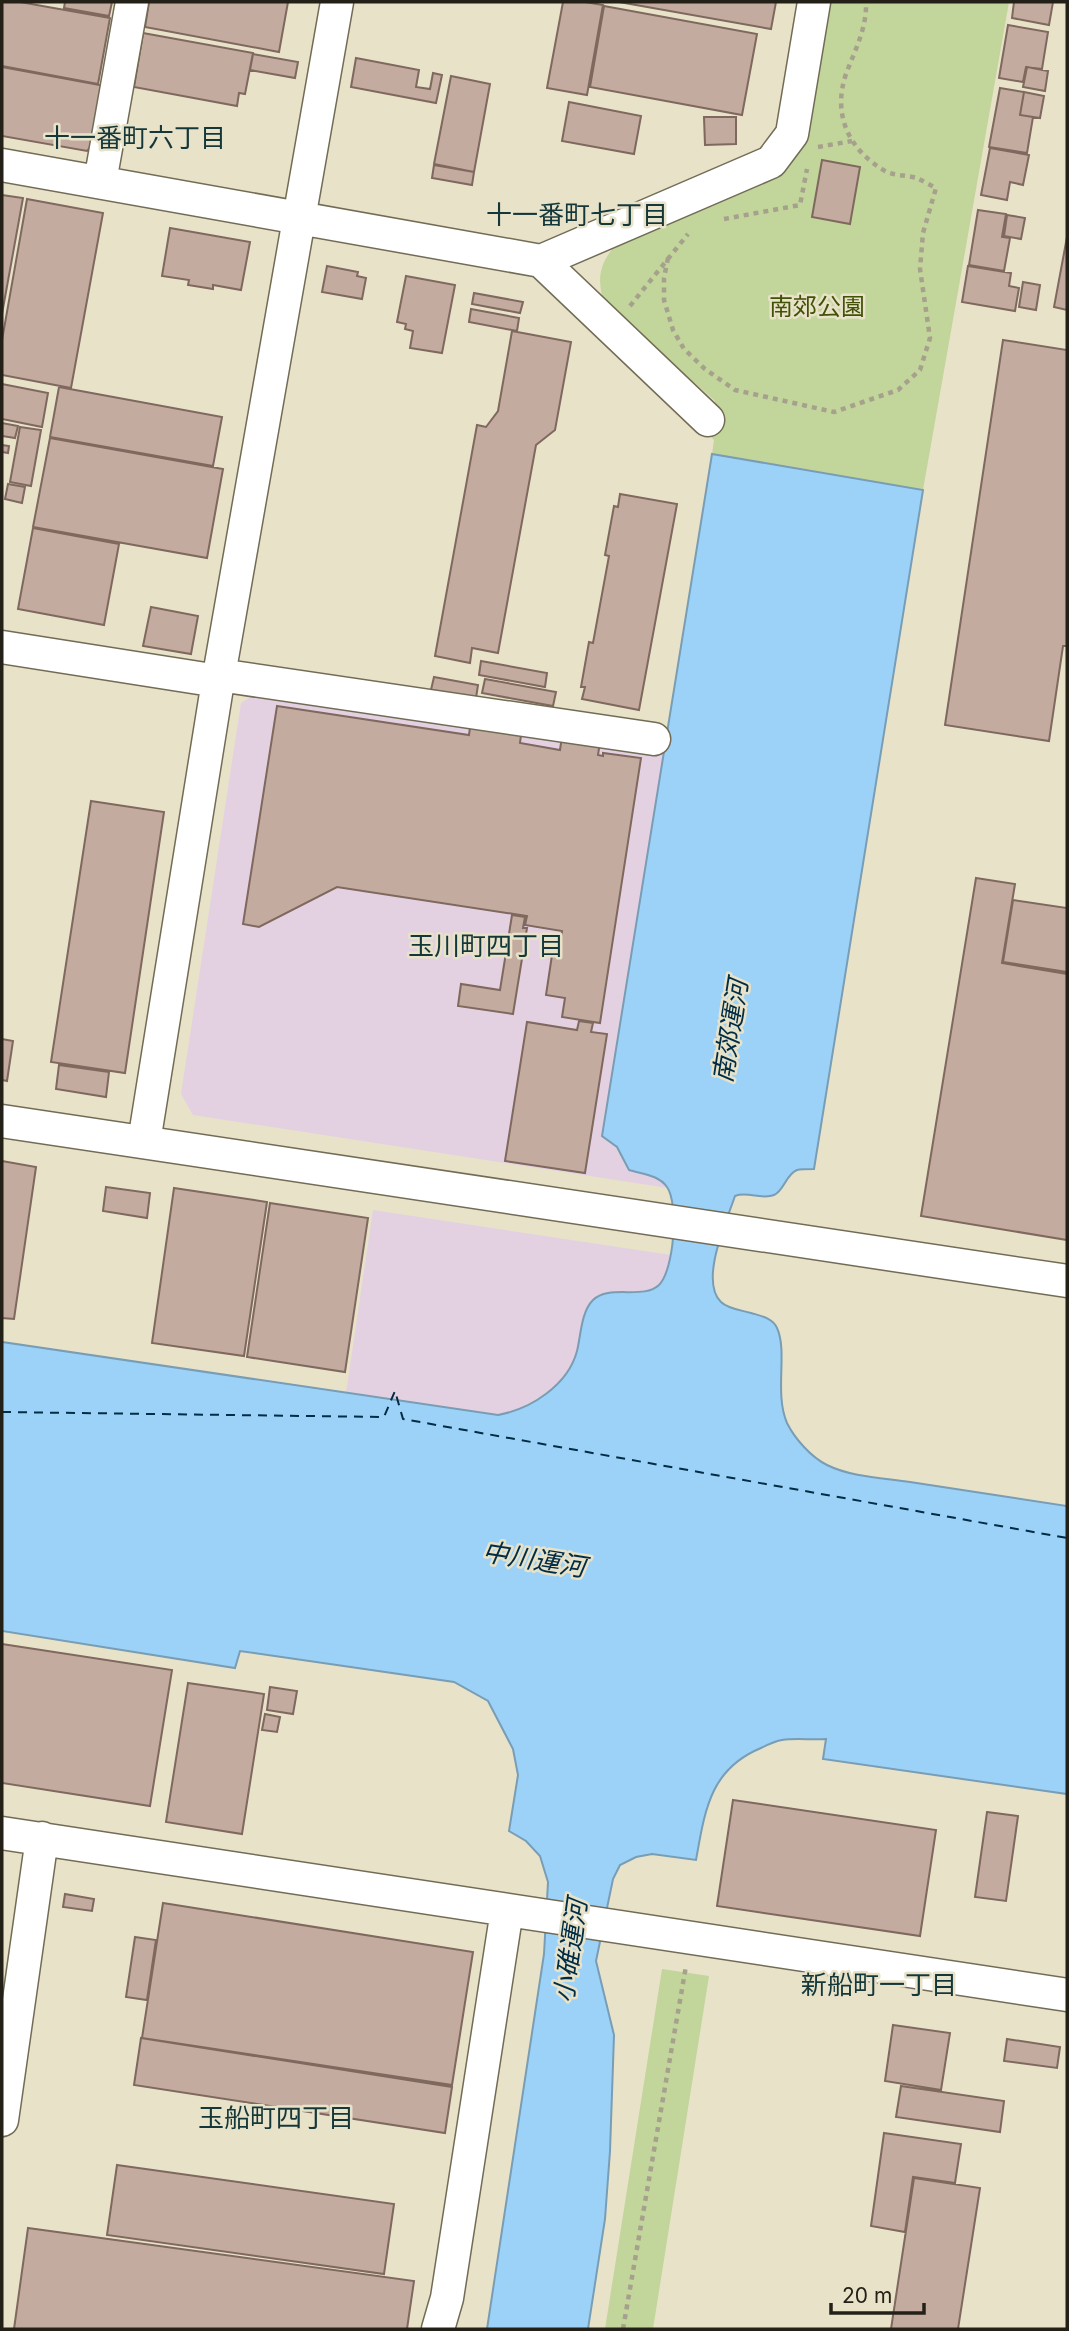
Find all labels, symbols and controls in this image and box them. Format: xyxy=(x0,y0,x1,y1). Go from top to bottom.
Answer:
district label: 十一番町六丁目 xyxy=(44,122,226,153)
district label: 十一番町七丁目 xyxy=(486,199,668,230)
park label: 南郊公園 xyxy=(769,292,865,321)
district label: 玉川町四丁目 xyxy=(408,930,564,961)
water label: 南郊運河 xyxy=(707,972,754,1085)
water label: 中川運河 xyxy=(480,1536,593,1583)
water label: 小碓運河 xyxy=(547,1892,593,2005)
district label: 新船町一丁目 xyxy=(801,1969,957,2000)
district label: 玉船町四丁目 xyxy=(198,2102,354,2133)
scale bar xyxy=(831,2272,924,2316)
text: 20 m xyxy=(842,2283,892,2308)

